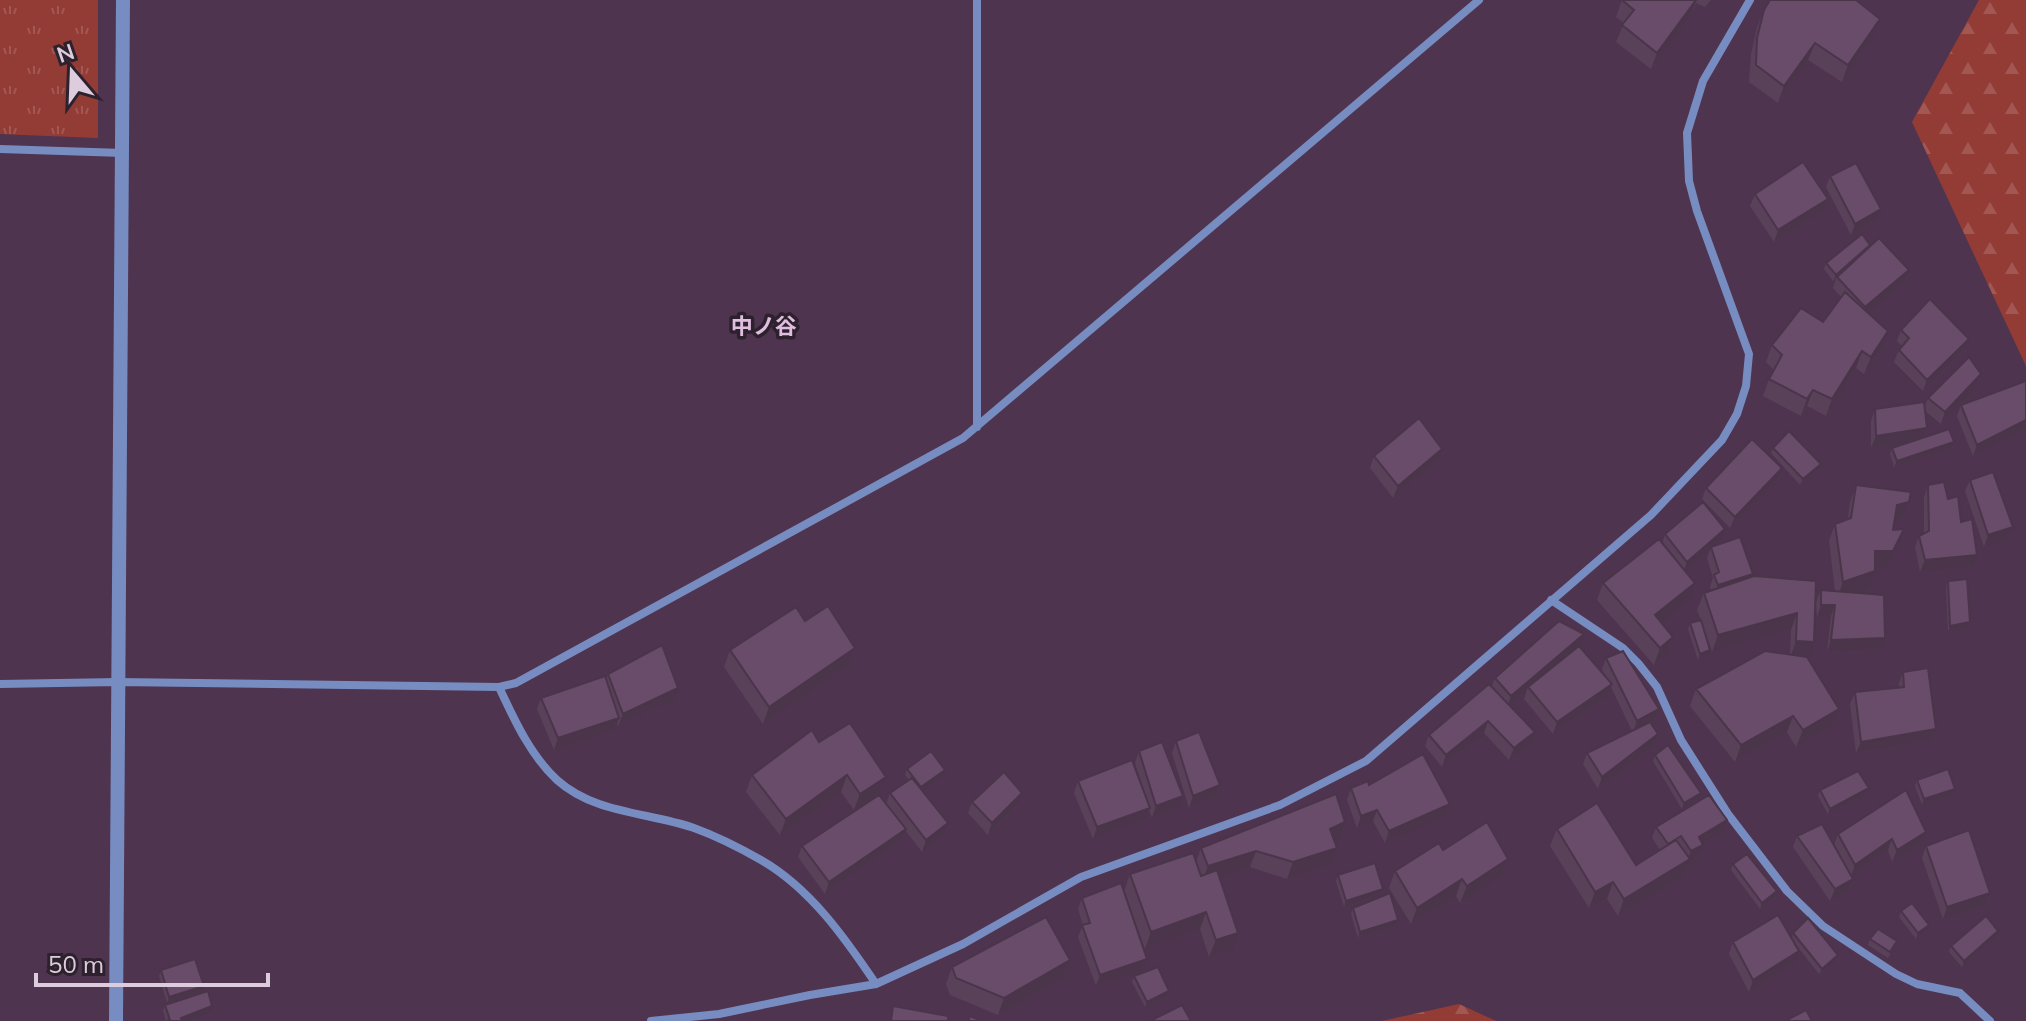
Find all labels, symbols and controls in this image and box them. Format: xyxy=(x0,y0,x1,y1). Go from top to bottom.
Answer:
north arrow xyxy=(32,32,112,112)
text: N xyxy=(53,37,78,69)
district label: 中ノ谷 xyxy=(731,312,797,340)
scale bar xyxy=(36,937,268,987)
text: 50 m xyxy=(48,949,104,979)

